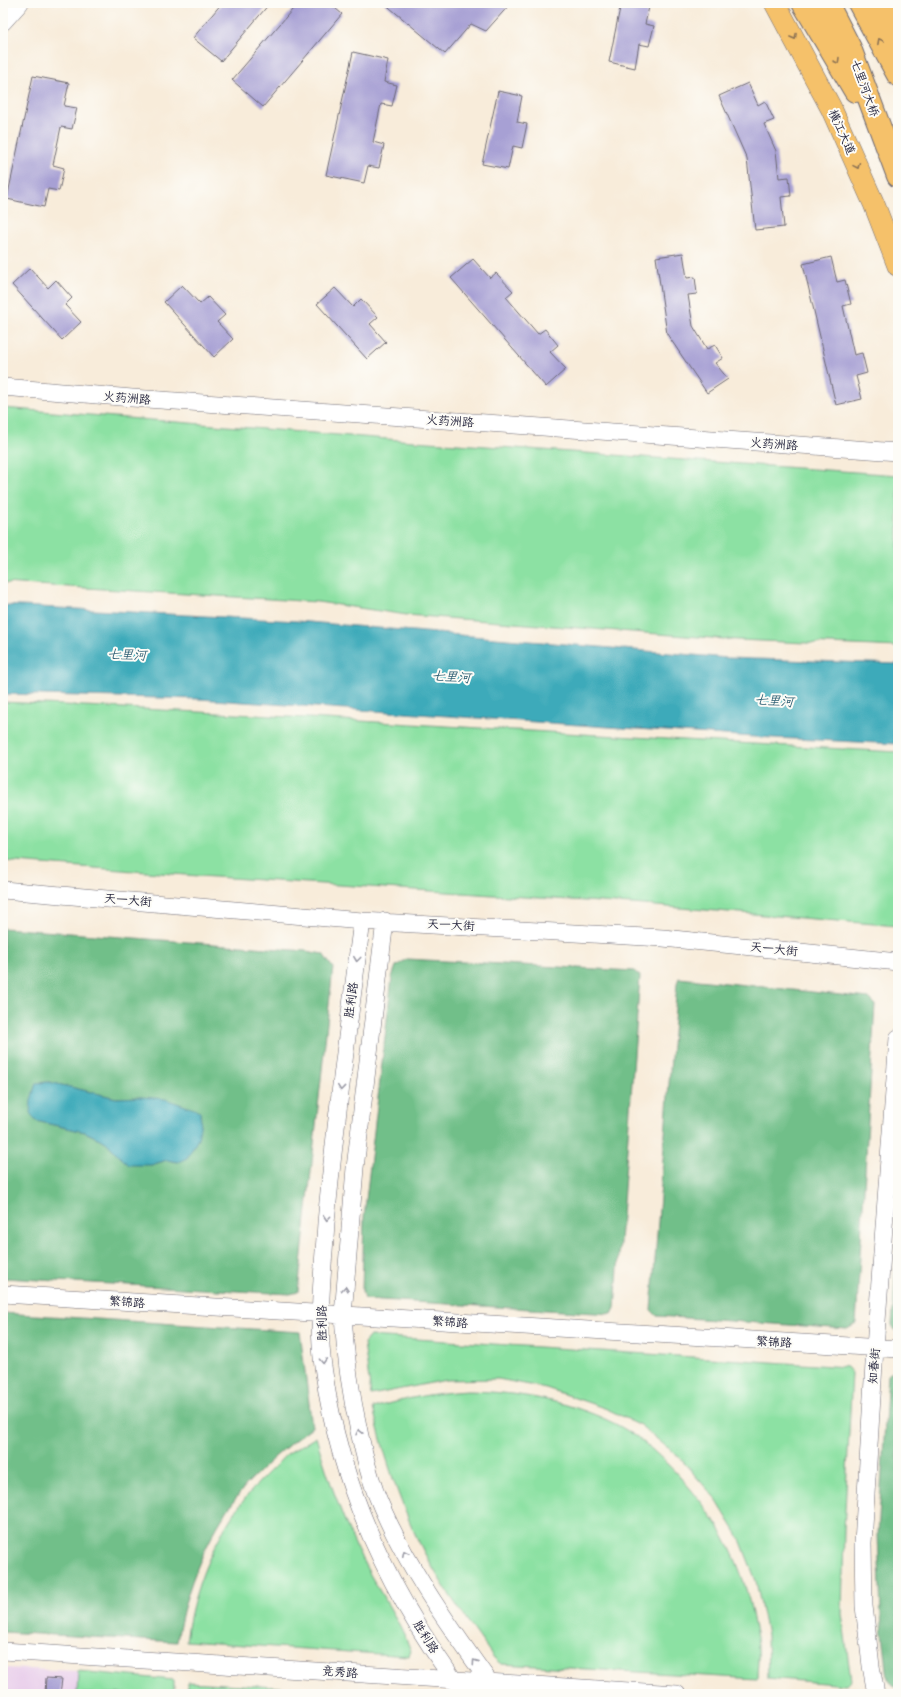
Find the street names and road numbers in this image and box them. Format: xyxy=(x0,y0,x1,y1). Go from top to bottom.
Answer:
street label: 七里河大桥 xyxy=(845,57,884,121)
street label: 横江大道 xyxy=(823,106,860,158)
street label: 火药洲路 xyxy=(102,387,152,410)
street label: 火药洲路 xyxy=(425,410,475,433)
street label: 火药洲路 xyxy=(749,433,799,456)
street label: 天一大街 xyxy=(103,889,153,912)
street label: 天一大街 xyxy=(427,915,475,936)
street label: 天一大街 xyxy=(749,938,799,961)
street label: 胜利路 xyxy=(339,981,363,1020)
street label: 繁锦路 xyxy=(108,1292,146,1313)
street label: 胜利路 xyxy=(313,1305,332,1342)
street label: 繁锦路 xyxy=(431,1312,469,1333)
street label: 繁锦路 xyxy=(755,1332,792,1353)
street label: 知春街 xyxy=(864,1347,885,1385)
street label: 胜利路 xyxy=(407,1616,443,1658)
street label: 竞秀路 xyxy=(321,1662,359,1683)

